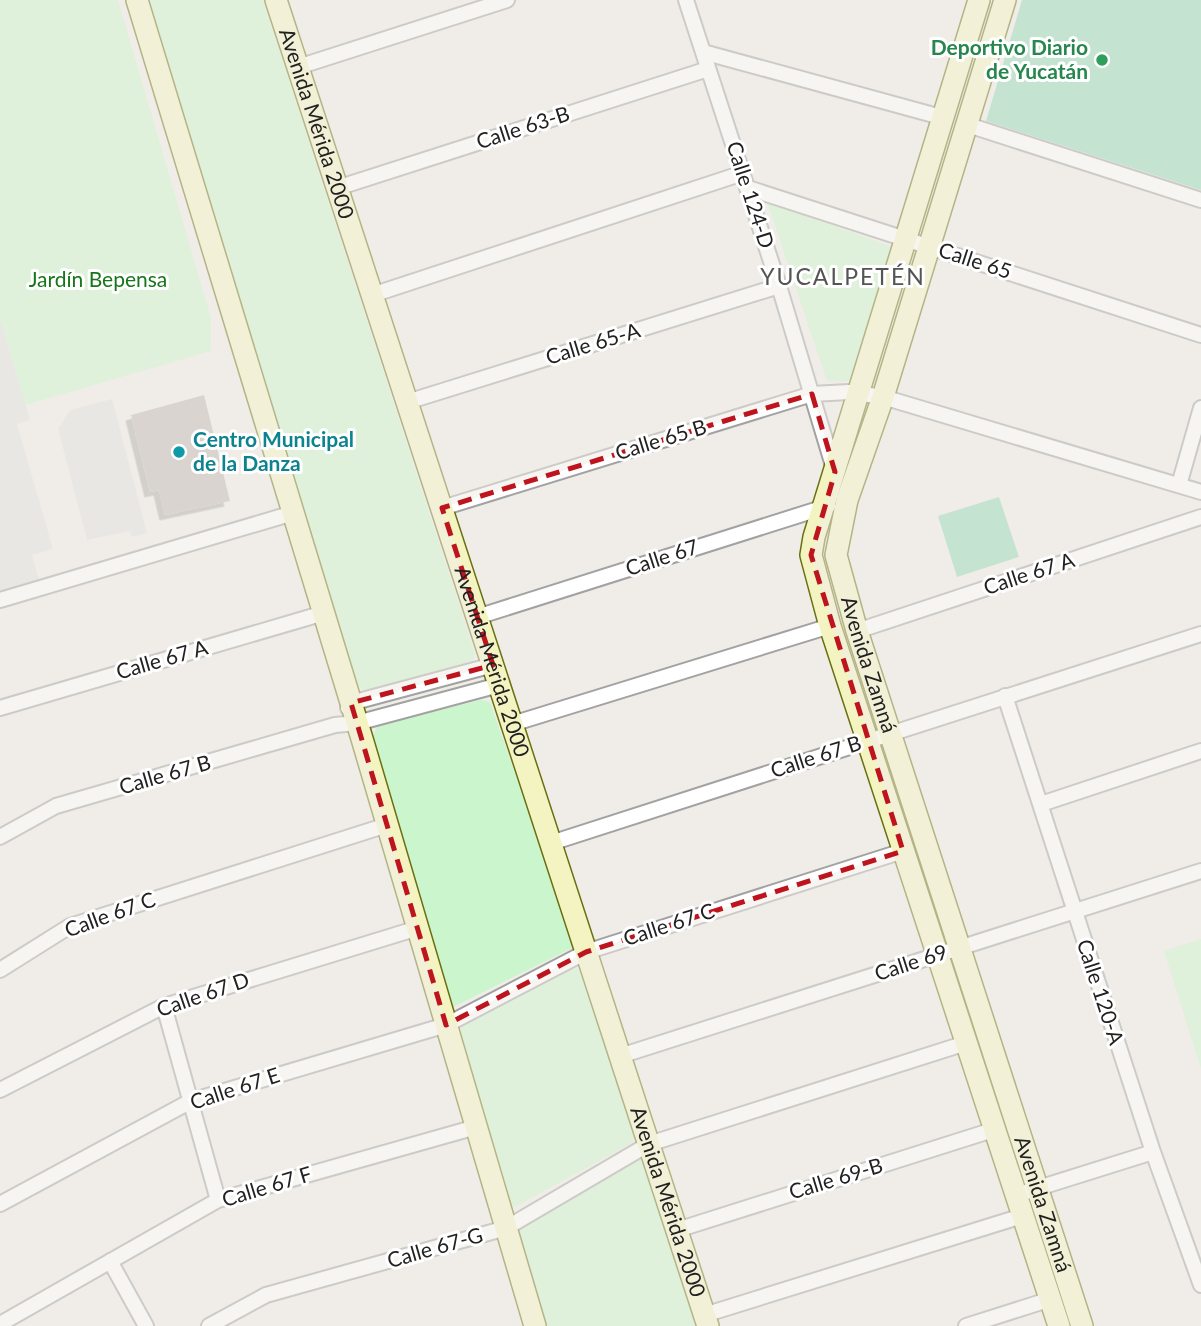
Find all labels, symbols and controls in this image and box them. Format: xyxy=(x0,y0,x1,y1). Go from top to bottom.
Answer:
street label: Avenida Mérida 2000 xyxy=(275,25,360,221)
place label: Deportivo Diario de Yucatán xyxy=(931,34,1088,83)
marker: Deportivo Diario de Yucatán xyxy=(1094,52,1110,68)
street label: Calle 63-B xyxy=(473,100,572,153)
street label: Calle 124-D xyxy=(722,138,780,251)
street label: Calle 65 xyxy=(936,236,1015,283)
district label: YUCALPETÉN xyxy=(760,262,926,290)
park label: Jardín Bepensa xyxy=(29,266,167,291)
street label: Calle 65-A xyxy=(542,316,643,369)
street label: Calle 65 B xyxy=(612,413,709,464)
place label: Centro Municipal de la Danza xyxy=(193,426,354,475)
marker: Centro Municipal de la Danza xyxy=(171,444,187,460)
street label: Calle 67 xyxy=(622,533,701,580)
street label: Calle 67 A xyxy=(980,546,1078,599)
street label: Avenida Mérida 2000 xyxy=(450,563,536,760)
street label: Avenida Zamná xyxy=(837,593,903,736)
street label: Calle 67 A xyxy=(113,633,211,684)
street label: Calle 67 B xyxy=(767,729,864,782)
street label: Calle 67 B xyxy=(116,749,213,799)
street label: Calle 67 C xyxy=(61,886,158,942)
street label: Calle 67 C xyxy=(620,897,717,950)
street label: Calle 120-A xyxy=(1073,936,1130,1048)
street label: Calle 69 xyxy=(871,938,950,985)
street label: Calle 67 D xyxy=(153,966,252,1021)
street label: Calle 67 E xyxy=(187,1061,282,1114)
street label: Avenida Mérida 2000 xyxy=(626,1103,712,1300)
street label: Avenida Zamná xyxy=(1010,1133,1078,1275)
street label: Calle 69-B xyxy=(786,1151,885,1204)
street label: Calle 67 F xyxy=(219,1160,315,1211)
street label: Calle 67-G xyxy=(384,1221,485,1272)

